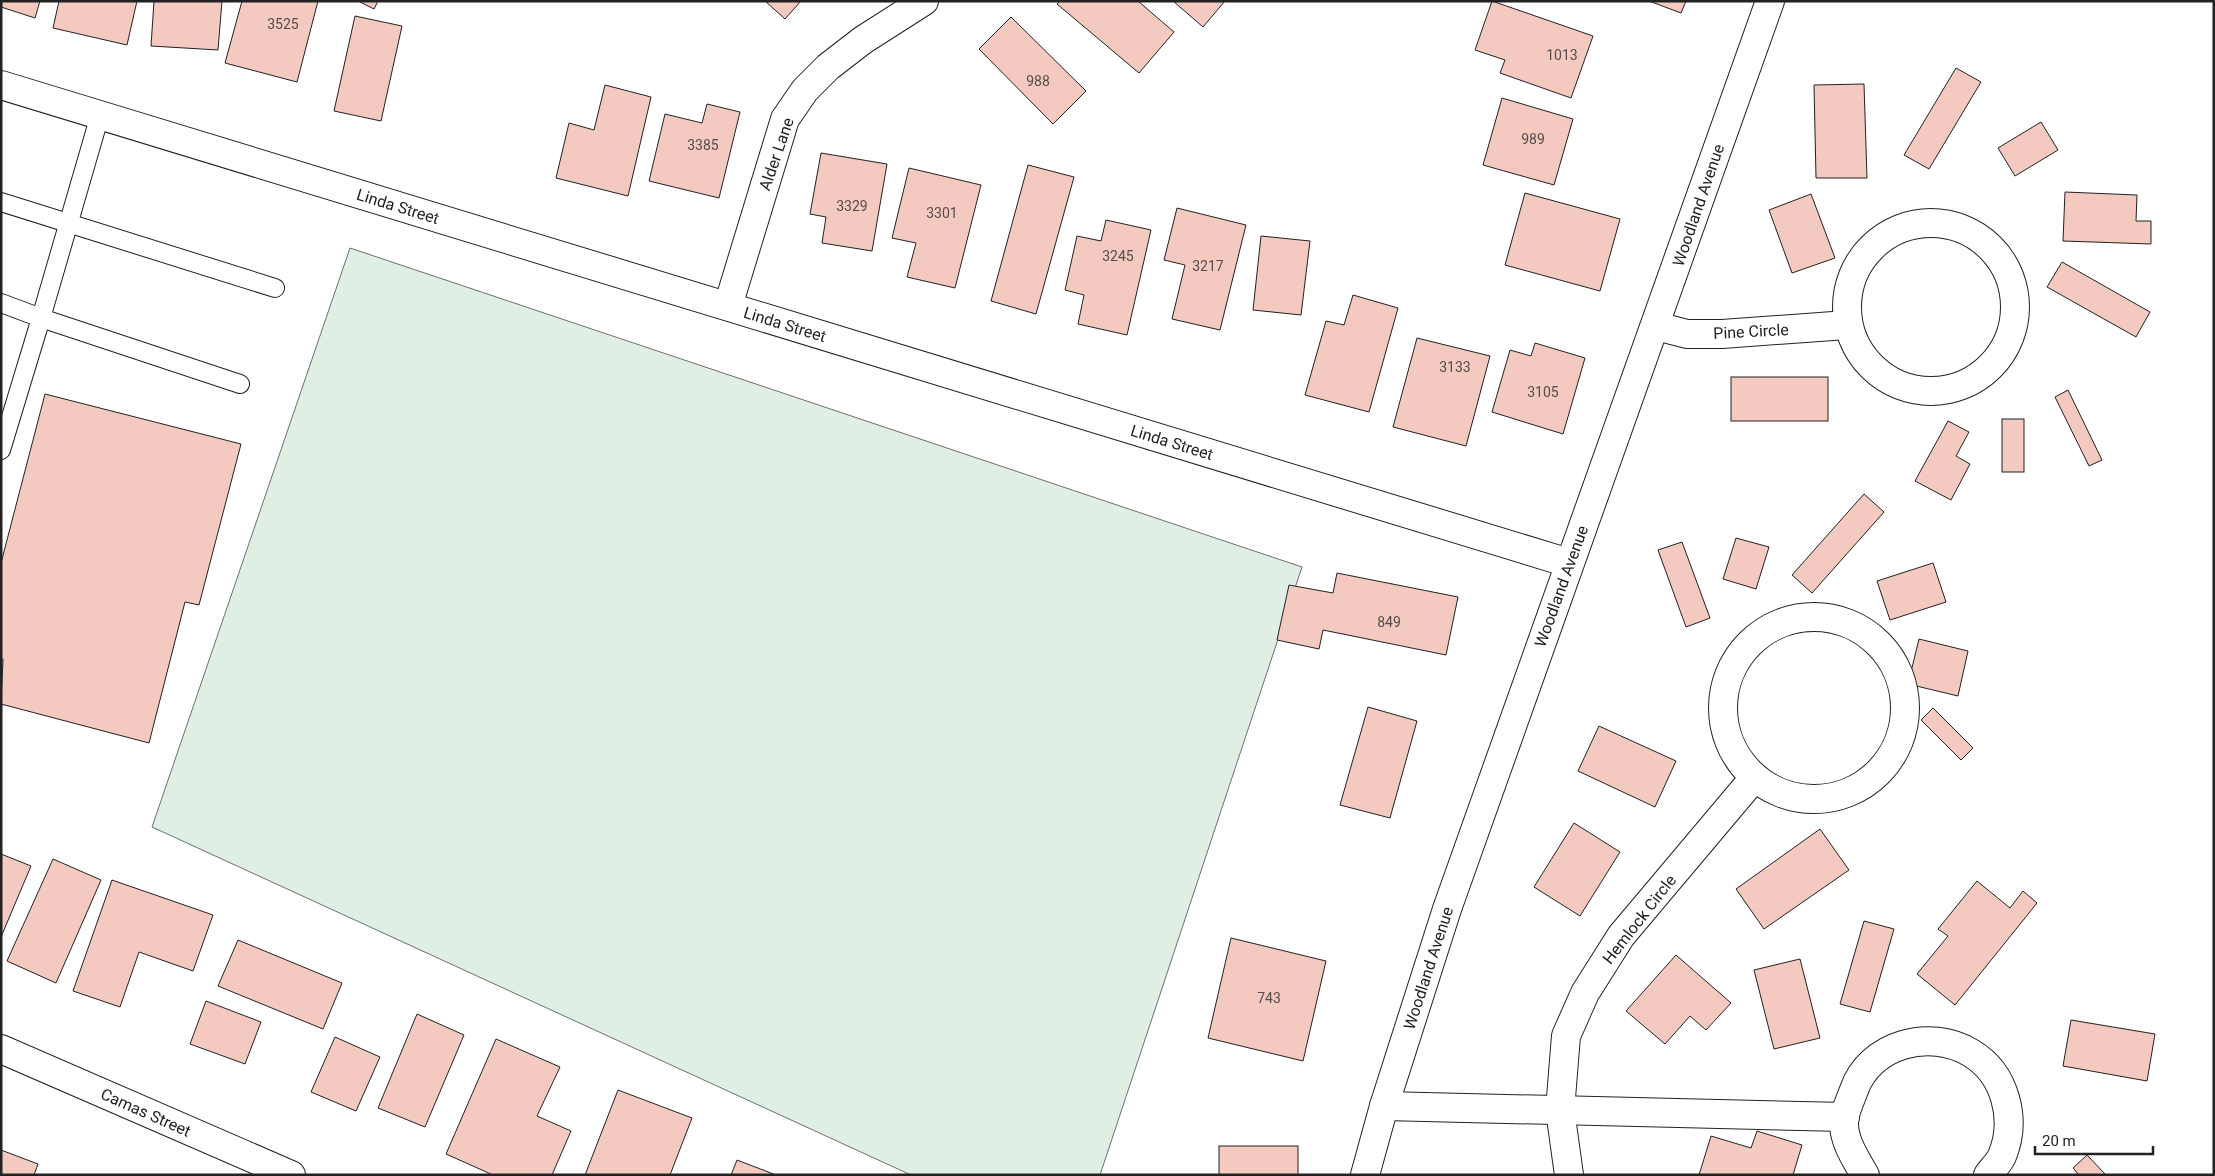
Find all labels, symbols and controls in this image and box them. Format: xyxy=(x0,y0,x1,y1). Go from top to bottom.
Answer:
house number: 3525 xyxy=(267,16,299,32)
house number: 1013 xyxy=(1546,47,1578,63)
house number: 988 xyxy=(1026,73,1050,89)
street label: Alder Lane xyxy=(755,115,798,193)
house number: 989 xyxy=(1521,131,1545,147)
house number: 3385 xyxy=(687,137,719,153)
street label: Woodland Avenue xyxy=(1669,142,1728,269)
street label: Linda Street xyxy=(354,185,441,228)
house number: 3329 xyxy=(836,198,868,214)
house number: 3301 xyxy=(926,205,958,221)
house number: 3245 xyxy=(1102,248,1134,264)
house number: 3217 xyxy=(1192,258,1224,274)
street label: Linda Street xyxy=(741,303,828,346)
street label: Pine Circle xyxy=(1713,320,1789,343)
house number: 3133 xyxy=(1439,359,1471,375)
house number: 3105 xyxy=(1527,384,1559,400)
street label: Linda Street xyxy=(1128,421,1215,464)
street label: Woodland Avenue xyxy=(1531,523,1592,650)
house number: 849 xyxy=(1377,614,1401,630)
street label: Hemlock Circle xyxy=(1599,871,1680,968)
street label: Woodland Avenue xyxy=(1400,904,1457,1032)
house number: 743 xyxy=(1257,990,1281,1006)
street label: Camas Street xyxy=(98,1084,194,1141)
scale bar xyxy=(2035,1124,2152,1156)
text: 20 m xyxy=(2042,1132,2076,1150)

